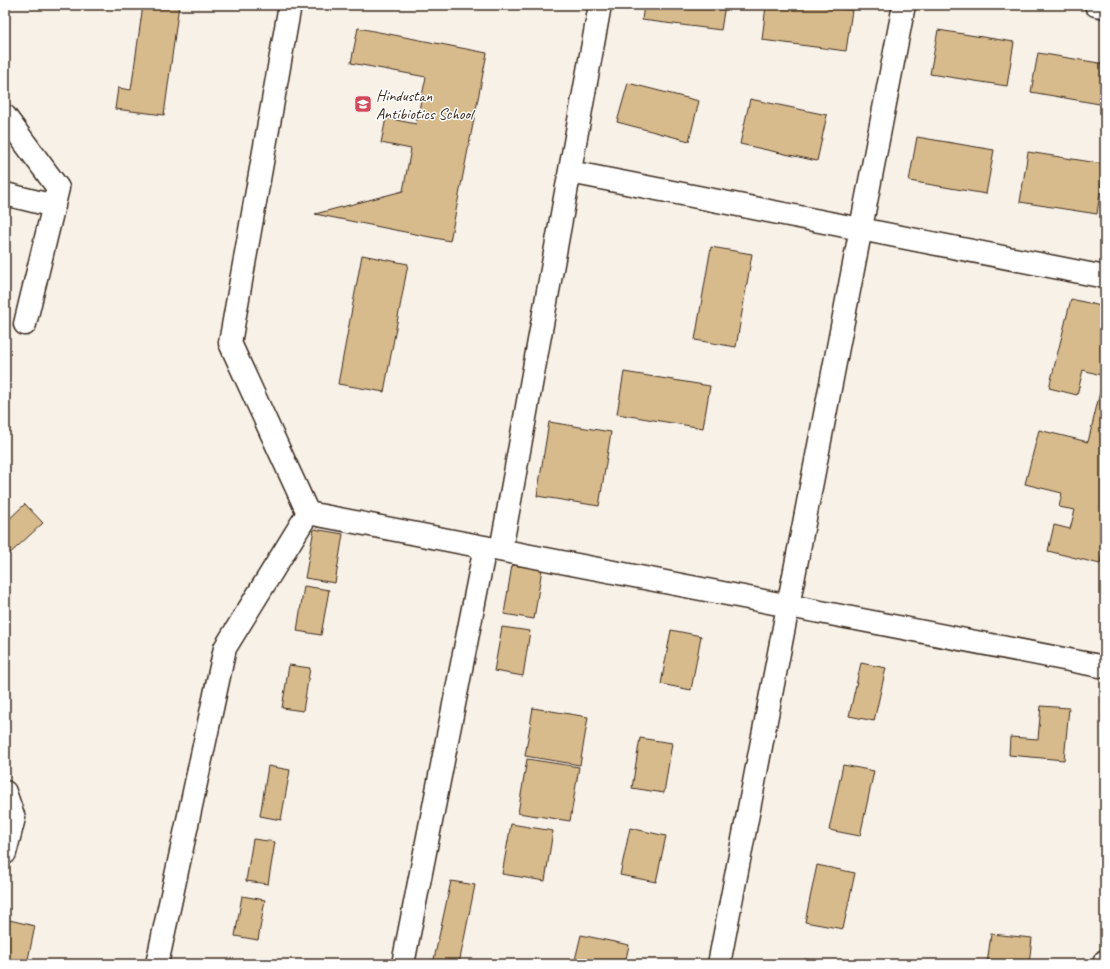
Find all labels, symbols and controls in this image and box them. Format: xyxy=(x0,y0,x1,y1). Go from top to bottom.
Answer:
place label: Hindustan Antibiotics School xyxy=(376,86,476,124)
school or university icon: Hindustan Antibiotics School xyxy=(353,94,373,114)

